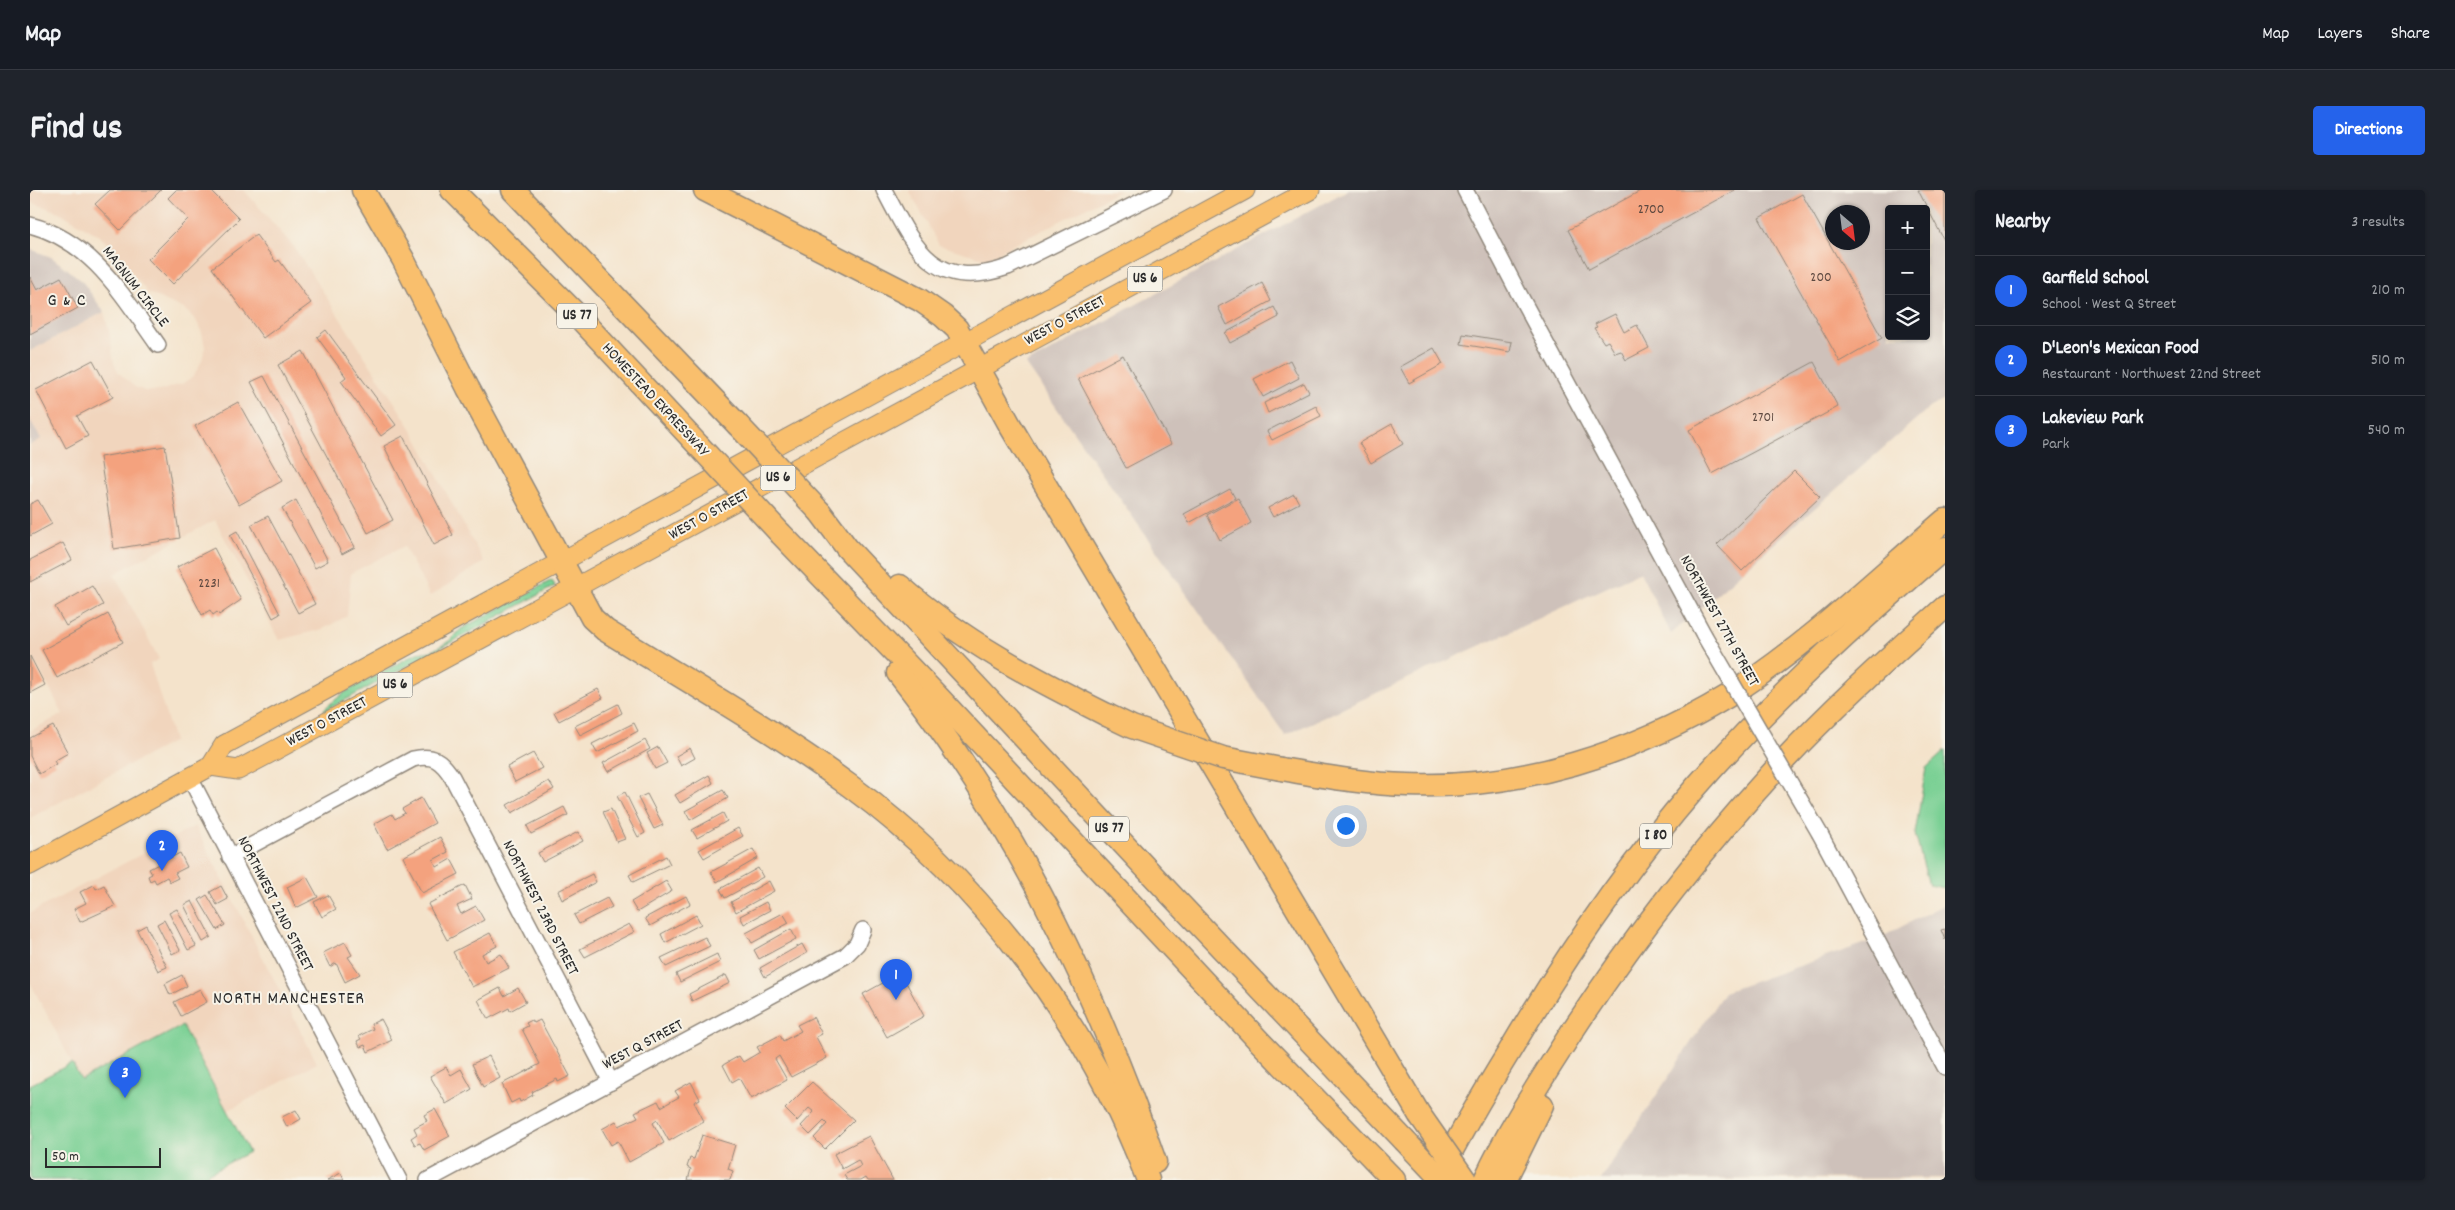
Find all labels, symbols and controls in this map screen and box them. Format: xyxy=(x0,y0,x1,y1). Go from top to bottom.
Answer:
text: Map xyxy=(25,18,61,52)
text: Map xyxy=(2262,22,2289,47)
text: Layers xyxy=(2317,22,2363,47)
text: Share xyxy=(2391,22,2430,47)
text: Find us xyxy=(30,105,122,155)
button: Directions xyxy=(2313,106,2425,155)
house number: 2700 xyxy=(1638,200,1664,220)
north arrow xyxy=(1825,205,1870,250)
map controls xyxy=(1885,205,1930,340)
button: + xyxy=(1885,205,1930,250)
text: Nearby xyxy=(1995,208,2050,238)
text: 3 results xyxy=(2351,211,2405,234)
street label: MAGNUM CIRCLE xyxy=(96,242,174,333)
button: − xyxy=(1885,250,1930,295)
road number: US 6 xyxy=(1128,266,1162,292)
text: Garfield School xyxy=(2042,266,2149,293)
house number: 200 xyxy=(1810,268,1832,288)
text: 1 xyxy=(2009,279,2013,302)
text: 210 m xyxy=(2371,279,2405,302)
district label: G & C xyxy=(47,289,87,314)
street label: WEST O STREET xyxy=(1020,290,1110,352)
text: School · West Q Street xyxy=(2042,293,2176,316)
button: layers xyxy=(1885,295,1930,340)
road number: US 77 xyxy=(557,304,597,328)
text: D'Leon's Mexican Food xyxy=(2042,336,2199,363)
street label: HOMESTEAD EXPRESSWAY xyxy=(596,338,715,463)
text: 2 xyxy=(2008,349,2015,372)
text: 510 m xyxy=(2371,349,2405,372)
text: Restaurant · Northwest 22nd Street xyxy=(2042,363,2261,386)
text: Lakeview Park xyxy=(2042,406,2144,433)
house number: 2701 xyxy=(1752,408,1774,428)
text: 3 xyxy=(2007,419,2015,442)
text: 540 m xyxy=(2368,419,2405,442)
text: Park xyxy=(2042,433,2069,456)
road number: US 6 xyxy=(760,466,796,490)
street label: WEST O STREET xyxy=(665,483,754,547)
street label: NORTHWEST 27TH STREET xyxy=(1673,551,1765,691)
house number: 2231 xyxy=(198,574,220,594)
road number: US 6 xyxy=(378,672,412,698)
street label: WEST O STREET xyxy=(282,691,372,753)
your location xyxy=(1333,813,1359,839)
road number: US 77 xyxy=(1089,816,1129,842)
road number: I 80 xyxy=(1640,824,1672,848)
pin: 2 xyxy=(146,830,178,871)
street label: NORTHWEST 22ND STREET xyxy=(231,832,319,976)
street label: NORTHWEST 23RD STREET xyxy=(496,836,584,980)
pin: 1 xyxy=(880,959,912,1000)
district label: NORTH MANCHESTER xyxy=(213,987,365,1012)
street label: WEST Q STREET xyxy=(598,1014,688,1076)
pin: 3 xyxy=(109,1057,141,1098)
scale bar xyxy=(45,1145,161,1168)
text: 50 m xyxy=(52,1147,79,1167)

